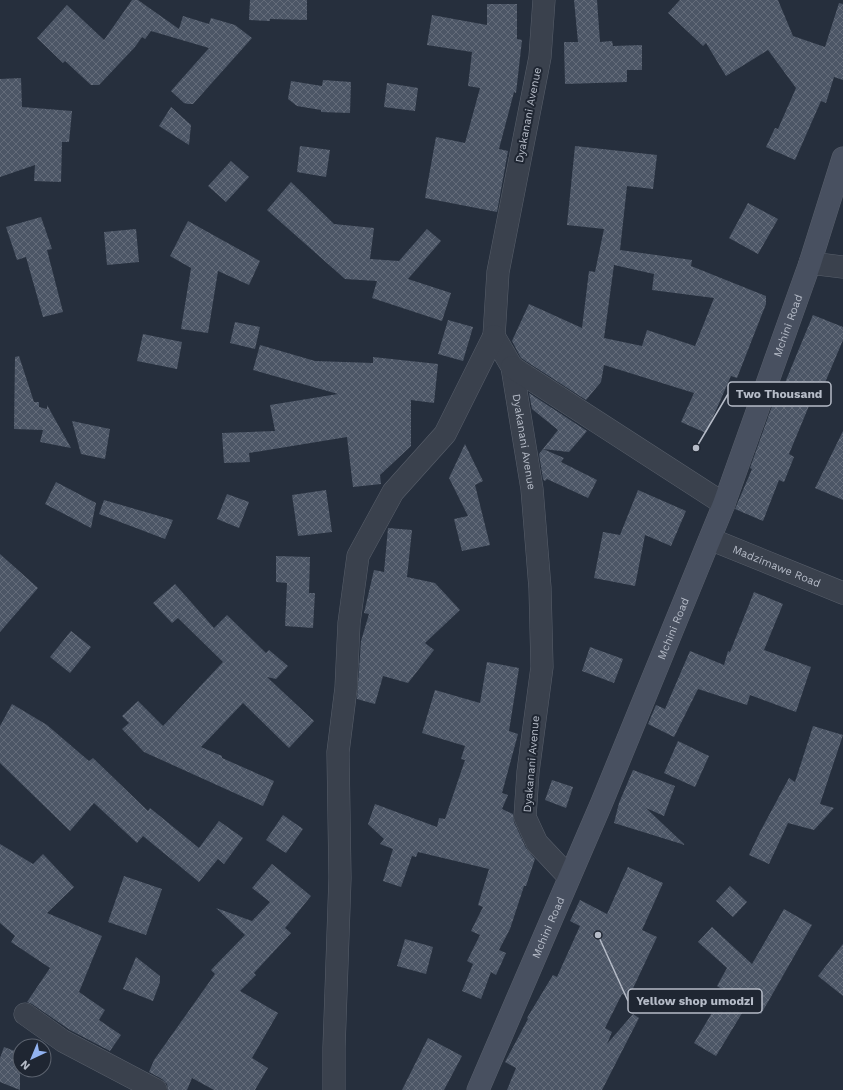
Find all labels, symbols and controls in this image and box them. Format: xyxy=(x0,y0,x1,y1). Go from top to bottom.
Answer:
street label: Dyakanani Avenue xyxy=(513,66,544,164)
street label: Mchini Road xyxy=(771,293,805,359)
callout: Two Thousand xyxy=(728,382,831,406)
text: Two Thousand xyxy=(736,387,822,401)
street label: Dyakanani Avenue xyxy=(510,393,538,491)
street label: Madzimawe Road xyxy=(731,543,822,590)
street label: Mchini Road xyxy=(655,596,692,662)
street label: Dyakanani Avenue xyxy=(521,715,542,813)
street label: Mchini Road xyxy=(530,895,567,960)
callout: Yellow shop umodzi xyxy=(628,989,762,1013)
text: Yellow shop umodzi xyxy=(636,994,754,1008)
north arrow xyxy=(12,1038,52,1078)
text: N xyxy=(18,1057,33,1072)

